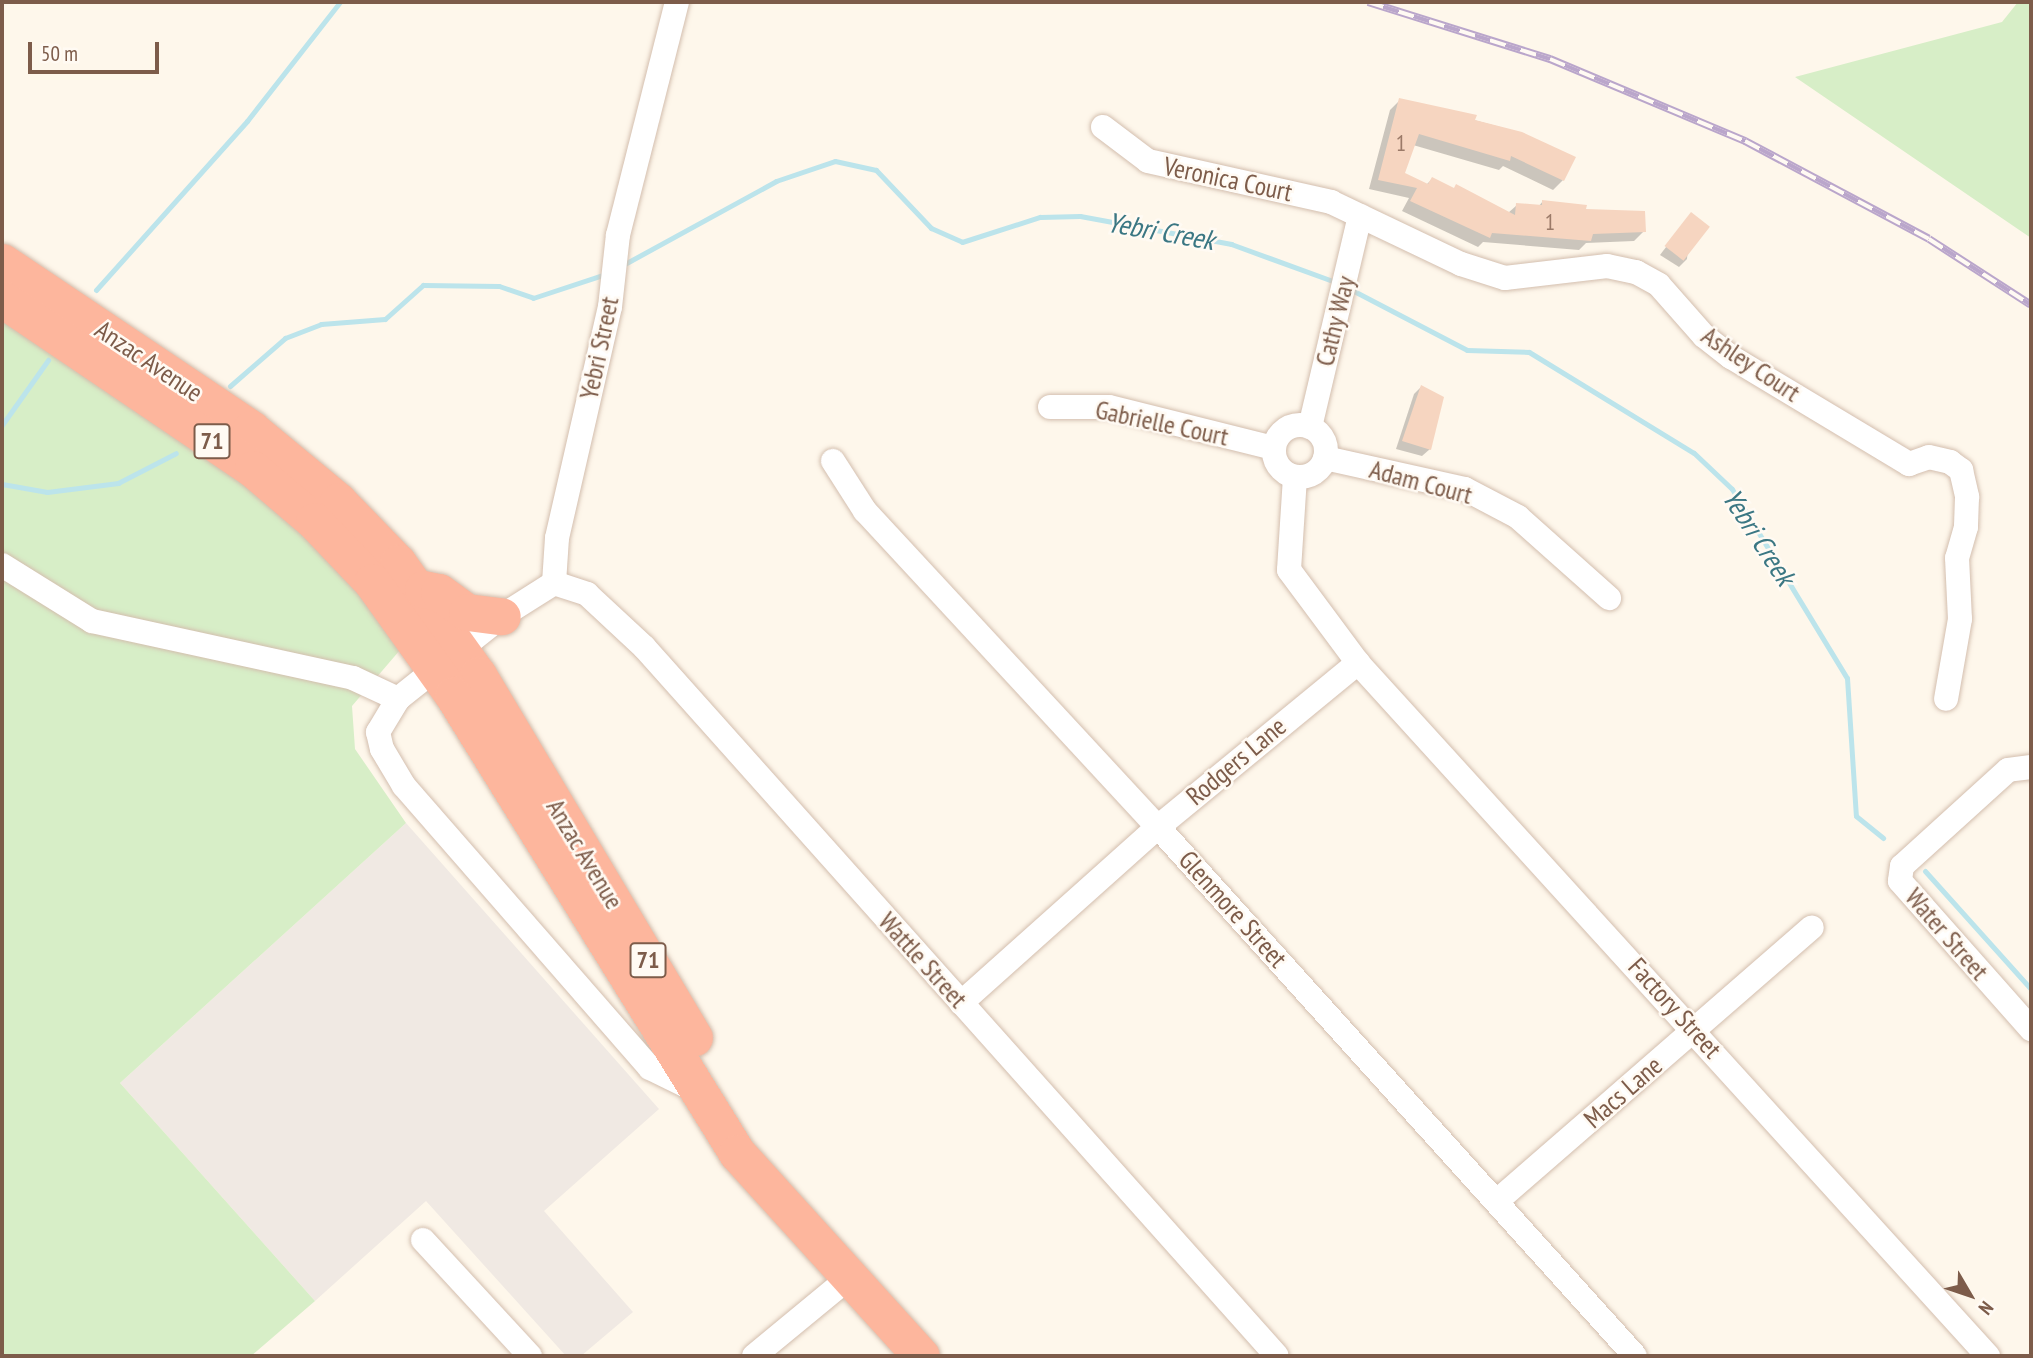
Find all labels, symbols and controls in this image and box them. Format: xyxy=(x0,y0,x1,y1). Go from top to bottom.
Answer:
scale bar xyxy=(32,28,163,72)
text: 50 m xyxy=(41,40,78,67)
house number: 1 xyxy=(1396,129,1406,157)
street label: Veronica Court xyxy=(1161,150,1295,208)
water label: Yebri Creek xyxy=(1105,205,1217,257)
house number: 1 xyxy=(1545,208,1555,236)
street label: Cathy Way xyxy=(1309,272,1361,370)
street label: Yebri Street xyxy=(573,294,625,402)
street label: Anzac Avenue xyxy=(89,313,209,409)
street label: Ashley Court xyxy=(1696,320,1806,408)
street label: Gabrielle Court xyxy=(1093,394,1231,452)
road number: 71 xyxy=(193,420,231,462)
street label: Adam Court xyxy=(1366,453,1476,511)
water label: Yebri Creek xyxy=(1715,483,1803,591)
street label: Rodgers Lane xyxy=(1180,710,1292,812)
street label: Anzac Avenue xyxy=(540,793,630,915)
street label: Glenmore Street xyxy=(1172,844,1294,974)
street label: Water Street xyxy=(1899,882,1995,986)
street label: Wattle Street xyxy=(872,906,974,1014)
road number: 71 xyxy=(629,940,667,980)
street label: Factory Street xyxy=(1622,951,1728,1065)
street label: Macs Lane xyxy=(1577,1050,1669,1134)
north arrow xyxy=(1935,1260,2005,1330)
text: N xyxy=(1974,1297,1999,1320)

